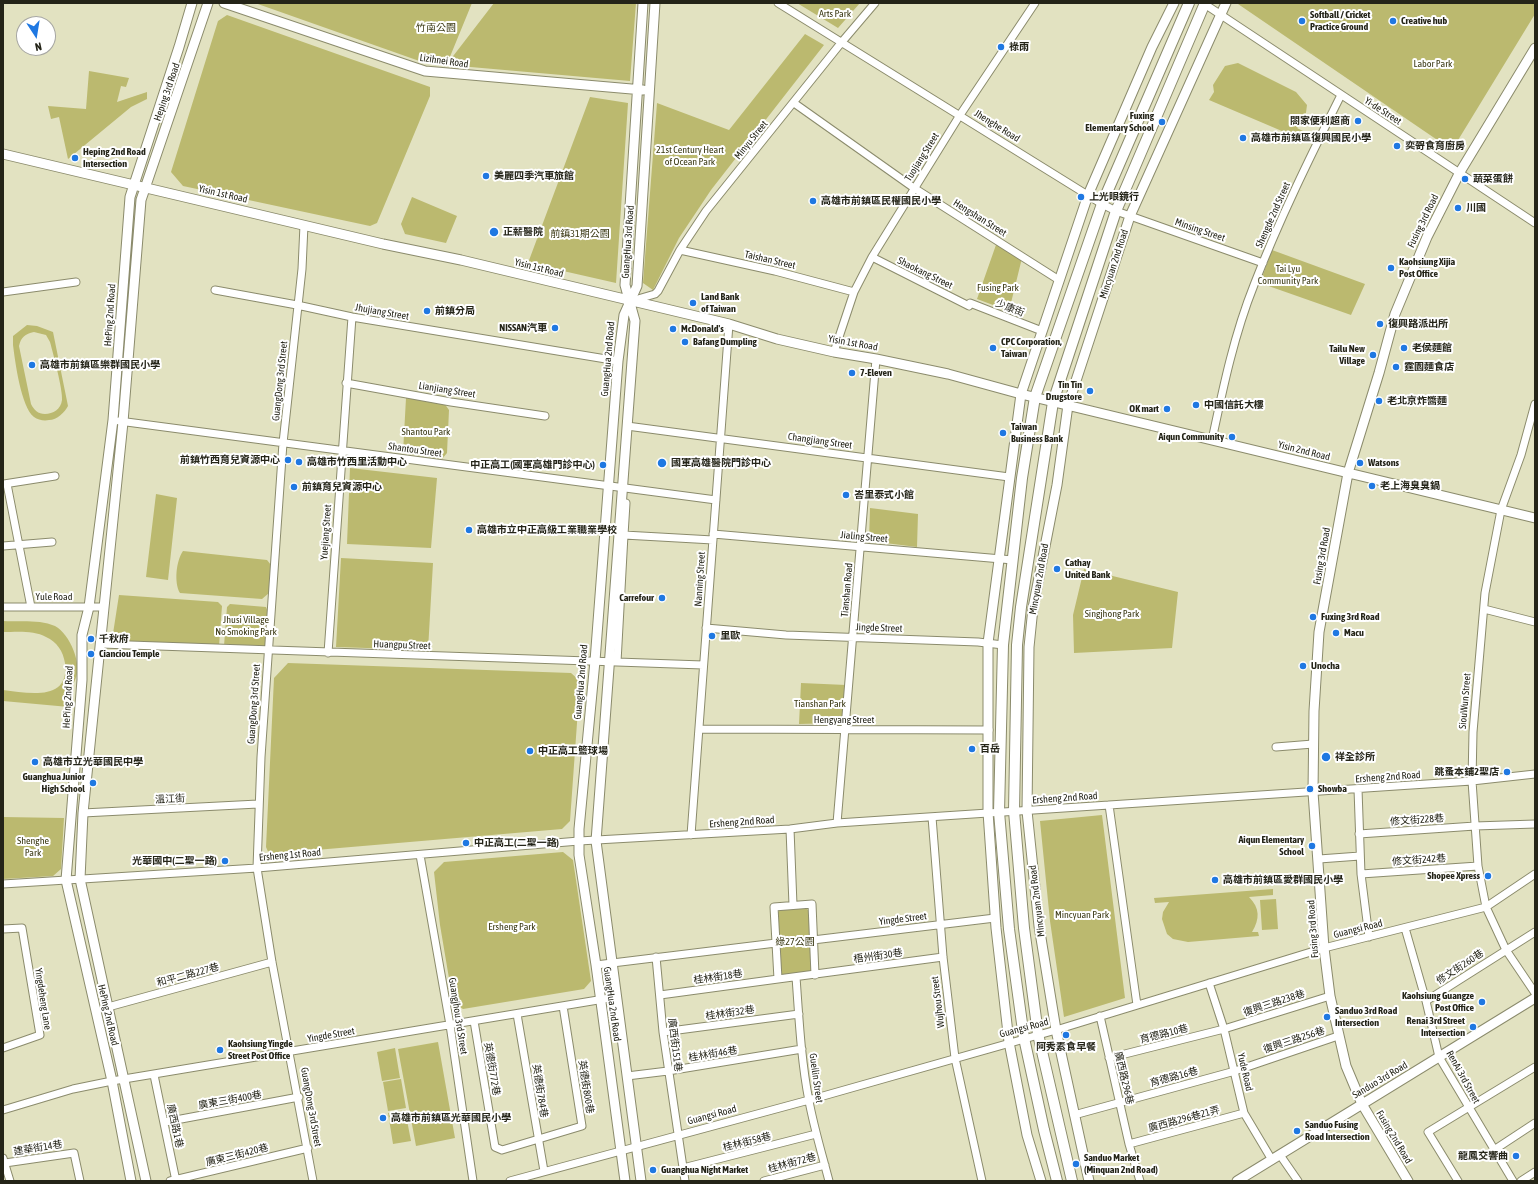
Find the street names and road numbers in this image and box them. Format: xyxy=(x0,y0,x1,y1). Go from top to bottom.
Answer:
street label: Lizihnei Road xyxy=(419,52,469,70)
street label: Heping 3rd Road xyxy=(151,61,183,123)
street label: Yi-de Street xyxy=(1362,95,1404,127)
street label: Jhenghe Road xyxy=(972,107,1022,145)
street label: Minyu Street xyxy=(732,118,770,162)
street label: Tuojiang Street xyxy=(902,130,942,184)
street label: Shengde 2nd Street xyxy=(1253,180,1293,250)
street label: Yisin 1st Road xyxy=(197,183,249,205)
street label: Fusing 3rd Road xyxy=(1405,192,1441,250)
street label: Hengshan Street xyxy=(951,197,1009,239)
street label: GuangHua 3rd Road xyxy=(619,205,637,279)
street label: Minsing Street xyxy=(1173,216,1227,244)
street label: Mincyuan 2nd Road xyxy=(1097,228,1131,300)
street label: Taishan Street xyxy=(743,248,797,272)
street label: Shaokang Street xyxy=(895,254,955,292)
street label: Yisin 1st Road xyxy=(513,256,565,280)
street label: HePing 2nd Road xyxy=(102,283,118,347)
street label: 少康街 xyxy=(994,297,1026,319)
street label: Jhujiang Street xyxy=(354,301,410,323)
street label: GuangHua 2nd Road xyxy=(599,321,617,397)
street label: Yisin 1st Road xyxy=(827,333,879,353)
street label: GuangDong 3rd Street xyxy=(270,340,290,422)
street label: Lianjiang Street xyxy=(418,380,476,400)
street label: Changjiang Street xyxy=(787,431,853,451)
street label: Yisin 2nd Road xyxy=(1277,439,1331,463)
street label: Shantou Street xyxy=(387,440,443,460)
street label: Yuejiang Street xyxy=(318,504,334,560)
street label: Fusing 3rd Road xyxy=(1311,526,1333,586)
street label: Jialing Street xyxy=(840,529,888,545)
street label: Mincyuan 2nd Road xyxy=(1027,542,1051,616)
street label: Nanning Street xyxy=(692,551,708,607)
street label: Tianshan Road xyxy=(839,562,855,618)
street label: Yule Road xyxy=(36,591,72,603)
street label: Jingde Street xyxy=(855,621,903,635)
street label: Huangpu Street xyxy=(373,638,431,652)
street label: GuangHua 2nd Road xyxy=(572,644,590,720)
street label: GuangDong 3rd Street xyxy=(245,663,263,745)
street label: HePing 2nd Road xyxy=(60,665,76,729)
street label: SiouWun Street xyxy=(1457,673,1473,729)
street label: Hengyang Street xyxy=(814,714,874,726)
street label: Ersheng 2nd Road xyxy=(1355,769,1421,785)
street label: Ersheng 2nd Road xyxy=(1032,790,1098,806)
street label: 溫江街 xyxy=(155,792,185,806)
street label: 修文街228巷 xyxy=(1390,812,1444,828)
street label: Ersheng 2nd Road xyxy=(709,814,775,830)
street label: Ersheng 1st Road xyxy=(258,846,322,864)
street label: 修文街242巷 xyxy=(1392,852,1446,868)
street label: Mincyuan 2nd Road xyxy=(1027,864,1047,938)
street label: Fusing 3rd Road xyxy=(1305,900,1321,958)
street label: Yingde Street xyxy=(878,910,928,928)
street label: Guangsi Road xyxy=(1332,917,1384,941)
street label: 梧州街30巷 xyxy=(853,947,903,965)
street label: 修文街260巷 xyxy=(1434,947,1486,987)
street label: 和平二路227巷 xyxy=(155,961,221,989)
street label: GuangHua 2nd Road xyxy=(601,966,623,1042)
street label: Yingdeheng Lane xyxy=(32,967,54,1031)
street label: 桂林街18巷 xyxy=(693,968,743,986)
street label: Wujhou Street xyxy=(929,976,947,1028)
street label: Guangjhou 3rd Street xyxy=(446,977,470,1055)
street label: HePing 2nd Road xyxy=(95,983,121,1047)
street label: 復興三路238巷 xyxy=(1242,987,1306,1019)
street label: 桂林街32巷 xyxy=(705,1004,755,1022)
street label: Guangsi Road xyxy=(998,1016,1050,1040)
street label: 廣西街151巷 xyxy=(666,1017,684,1073)
street label: 育德路10巷 xyxy=(1139,1022,1189,1046)
street label: 復興三路256巷 xyxy=(1262,1024,1326,1056)
street label: Yingde Street xyxy=(306,1025,356,1045)
street label: 英德街772巷 xyxy=(481,1041,503,1097)
street label: 桂林街46巷 xyxy=(688,1044,738,1064)
street label: RenAi 3rd Street xyxy=(1444,1048,1482,1106)
street label: 廣西路296巷 xyxy=(1112,1050,1136,1106)
street label: Gueilin Street xyxy=(807,1052,825,1104)
street label: Yude Road xyxy=(1235,1052,1255,1092)
street label: 英德街800巷 xyxy=(576,1059,596,1115)
street label: Sanduo 3rd Road xyxy=(1350,1059,1410,1101)
street label: 英德街784巷 xyxy=(530,1063,550,1119)
street label: 育德路16巷 xyxy=(1149,1065,1199,1089)
street label: GuangDong 3rd Street xyxy=(298,1066,324,1148)
street label: 廣東三街400巷 xyxy=(197,1089,263,1111)
street label: 廣西路1巷 xyxy=(164,1103,186,1149)
street label: Guangsi Road xyxy=(686,1103,738,1127)
street label: 廣西路296巷21弄 xyxy=(1147,1104,1221,1134)
street label: Fusing 2nd Road xyxy=(1373,1108,1415,1166)
street label: 桂林街58巷 xyxy=(722,1130,772,1154)
street label: 建華街14巷 xyxy=(13,1138,63,1158)
street label: 廣東三街420巷 xyxy=(204,1141,270,1169)
street label: 桂林街72巷 xyxy=(767,1151,817,1175)

